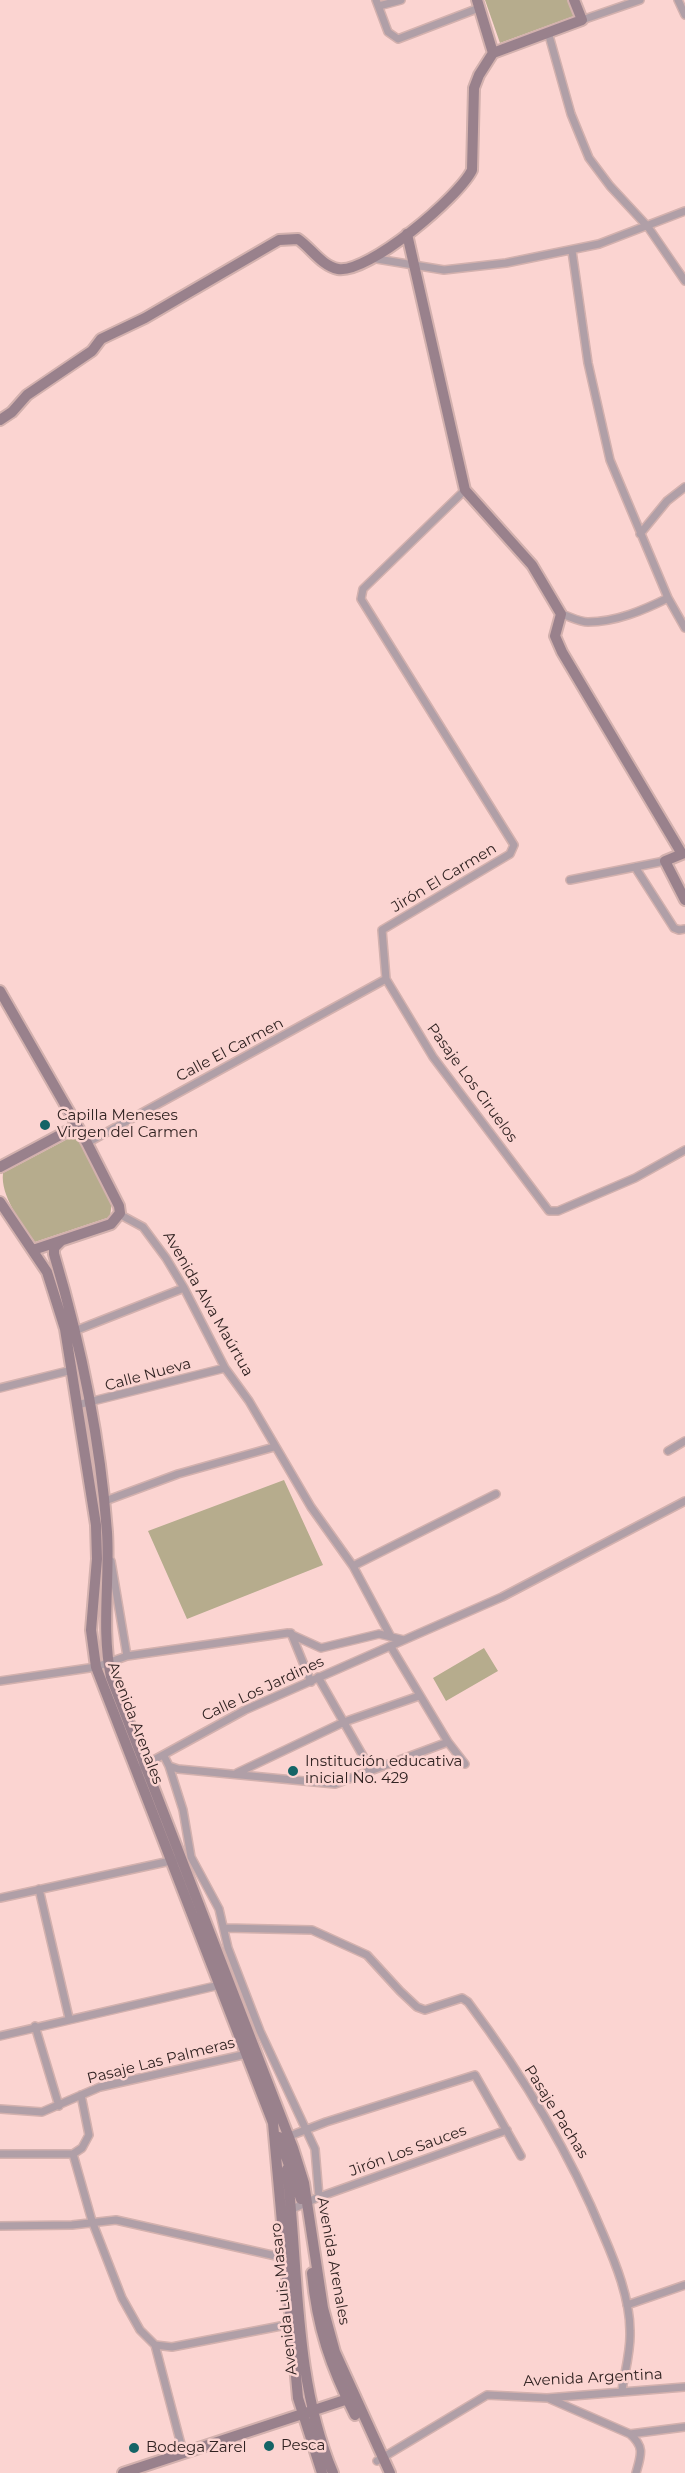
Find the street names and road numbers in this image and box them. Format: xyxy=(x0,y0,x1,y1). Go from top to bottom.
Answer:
street label: Jirón El Carmen xyxy=(388,840,500,916)
street label: Calle El Carmen xyxy=(173,1014,287,1086)
street label: Pasaje Los Ciruelos xyxy=(423,1020,521,1146)
street label: Avenida Alva Maúrtua xyxy=(159,1228,257,1380)
street label: Calle Nueva xyxy=(103,1355,193,1395)
street label: Calle Los Jardines xyxy=(199,1653,327,1725)
street label: Avenida Arenales xyxy=(103,1659,167,1787)
street label: Pasaje Las Palmeras xyxy=(85,2034,237,2088)
street label: Pasaje Pachas xyxy=(520,2062,592,2162)
street label: Jirón Los Sauces xyxy=(347,2121,469,2181)
street label: Avenida Arenales xyxy=(313,2196,353,2326)
street label: Avenida Luis Masaro xyxy=(267,2222,301,2376)
street label: Avenida Argentina xyxy=(523,2365,663,2391)

